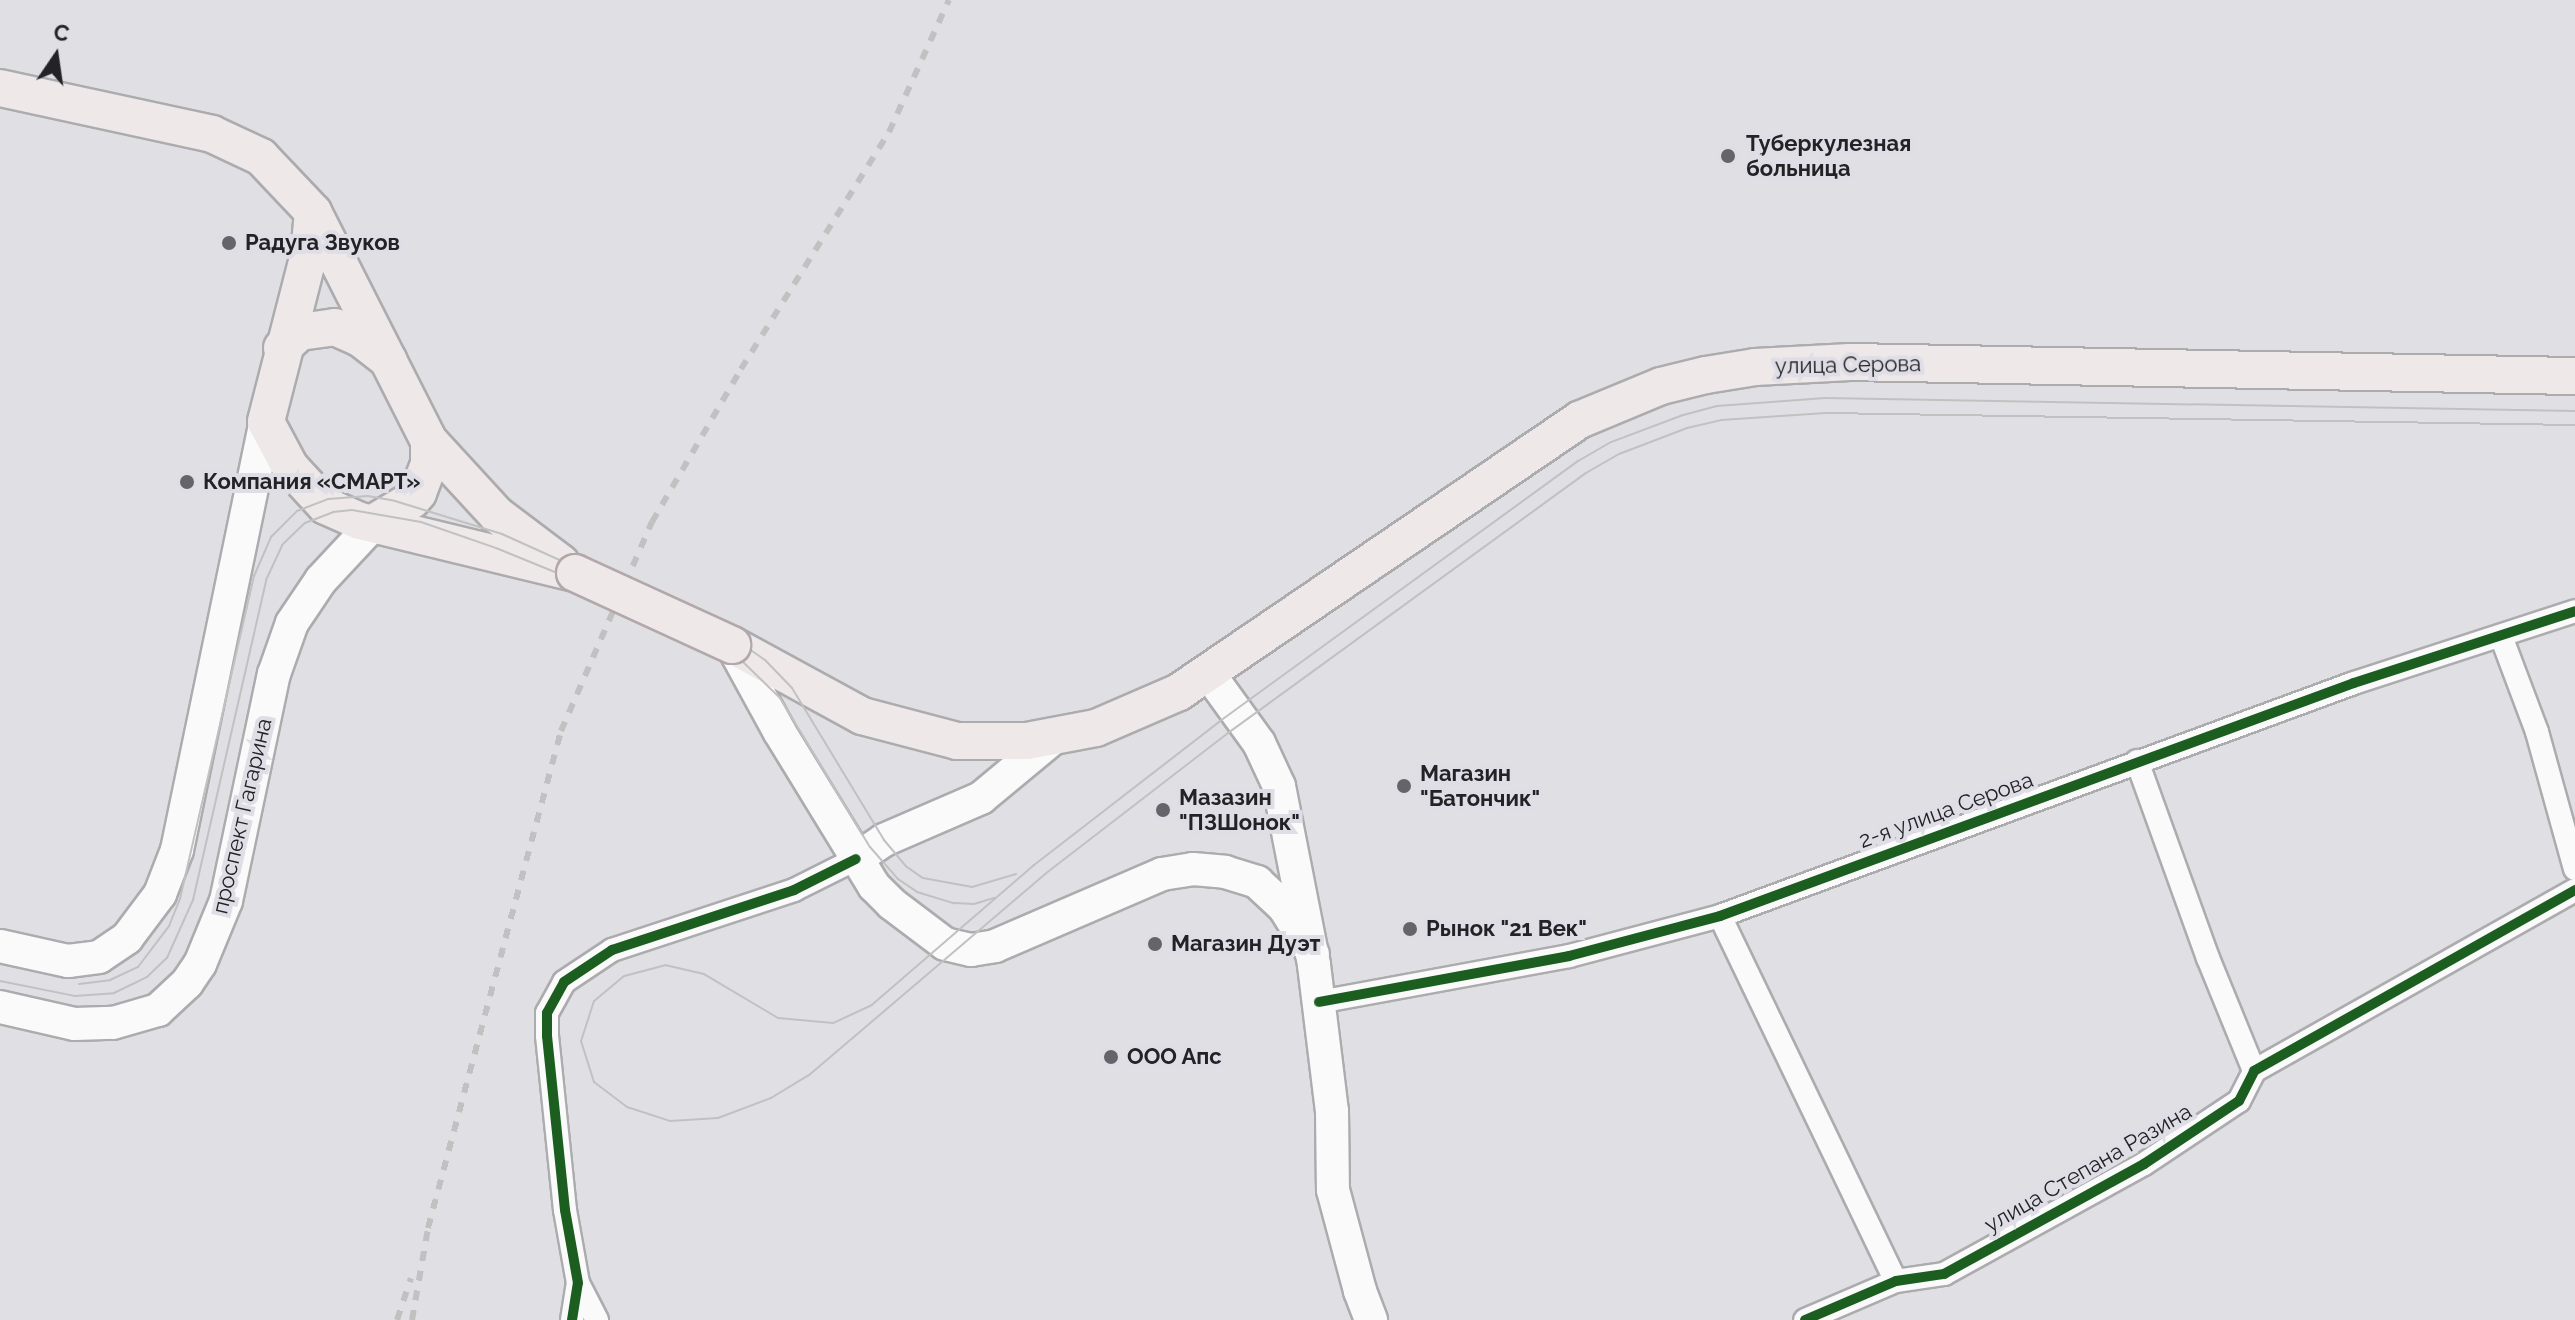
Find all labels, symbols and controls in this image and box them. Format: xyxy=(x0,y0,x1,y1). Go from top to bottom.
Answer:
north arrow xyxy=(16,16,96,96)
text: С xyxy=(51,18,72,47)
place label: Туберкулезная больница xyxy=(1746,130,1911,182)
marker: Туберкулезная больница xyxy=(1717,145,1739,167)
place label: Радуга Звуков xyxy=(245,230,400,256)
marker: Радуга Звуков xyxy=(220,234,238,252)
street label: улица Серова xyxy=(1775,351,1921,379)
place label: Компания «СМАРТ» xyxy=(203,469,421,495)
marker: Компания «СМАРТ» xyxy=(178,473,196,491)
street label: проспект Гагарина xyxy=(207,716,277,916)
place label: Магазин "Батончик" xyxy=(1420,760,1540,812)
street label: 2-я улица Серова xyxy=(1855,766,2037,854)
marker: Магазин "Батончик" xyxy=(1395,777,1413,795)
place label: Мазазин "ПЗШонок" xyxy=(1179,784,1300,836)
marker: Мазазин "ПЗШонок" xyxy=(1154,801,1172,819)
place label: Рынок "21 Век" xyxy=(1426,916,1587,942)
marker: Рынок "21 Век" xyxy=(1401,920,1419,938)
place label: Магазин Дуэт xyxy=(1171,931,1320,957)
marker: Магазин Дуэт xyxy=(1146,935,1164,953)
place label: ООО Апс xyxy=(1127,1044,1222,1070)
marker: ООО Апс xyxy=(1102,1048,1120,1066)
street label: улица Степана Разина xyxy=(1980,1098,2196,1238)

